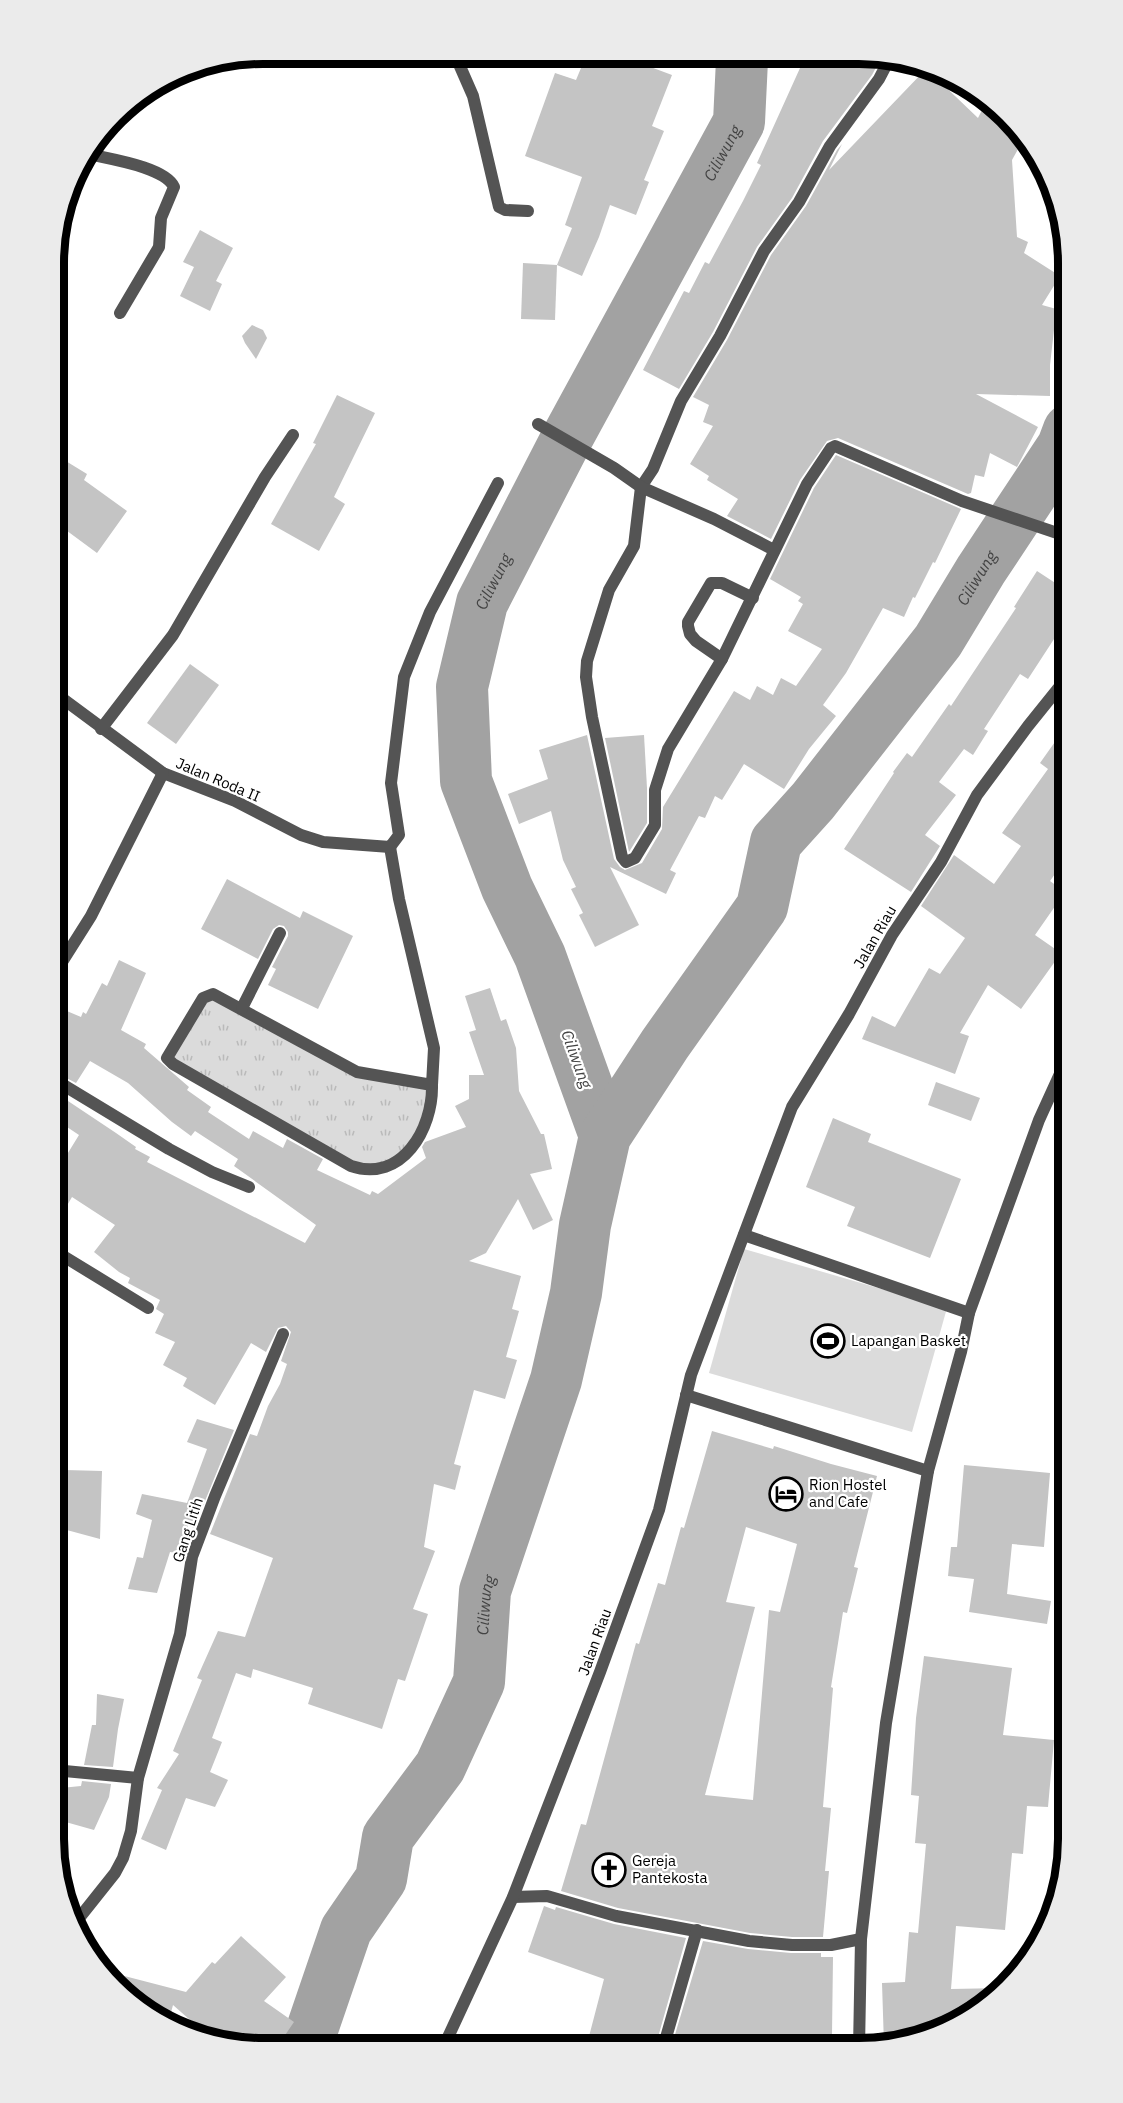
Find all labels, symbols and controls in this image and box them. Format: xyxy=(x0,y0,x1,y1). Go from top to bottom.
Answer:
water label: Ciliwung xyxy=(699,121,746,184)
water label: Ciliwung xyxy=(952,546,1001,609)
water label: Ciliwung xyxy=(471,549,516,611)
street label: Jalan Roda II xyxy=(173,753,263,806)
street label: Jalan Riau xyxy=(849,902,900,972)
water label: Ciliwung xyxy=(557,1027,597,1092)
sports icon: Lapangan Basket xyxy=(810,1323,846,1359)
place label: Lapangan Basket xyxy=(851,1331,966,1350)
place label: Rion Hostel and Cafe xyxy=(809,1475,887,1511)
hotel icon: Rion Hostel and Cafe xyxy=(768,1476,804,1512)
street label: Gang Litih xyxy=(168,1495,207,1565)
water label: Ciliwung xyxy=(472,1572,500,1636)
street label: Jalan Riau xyxy=(574,1606,615,1678)
place label: Gereja Pantekosta xyxy=(632,1851,707,1887)
church icon: Gereja Pantekosta xyxy=(591,1852,627,1888)

